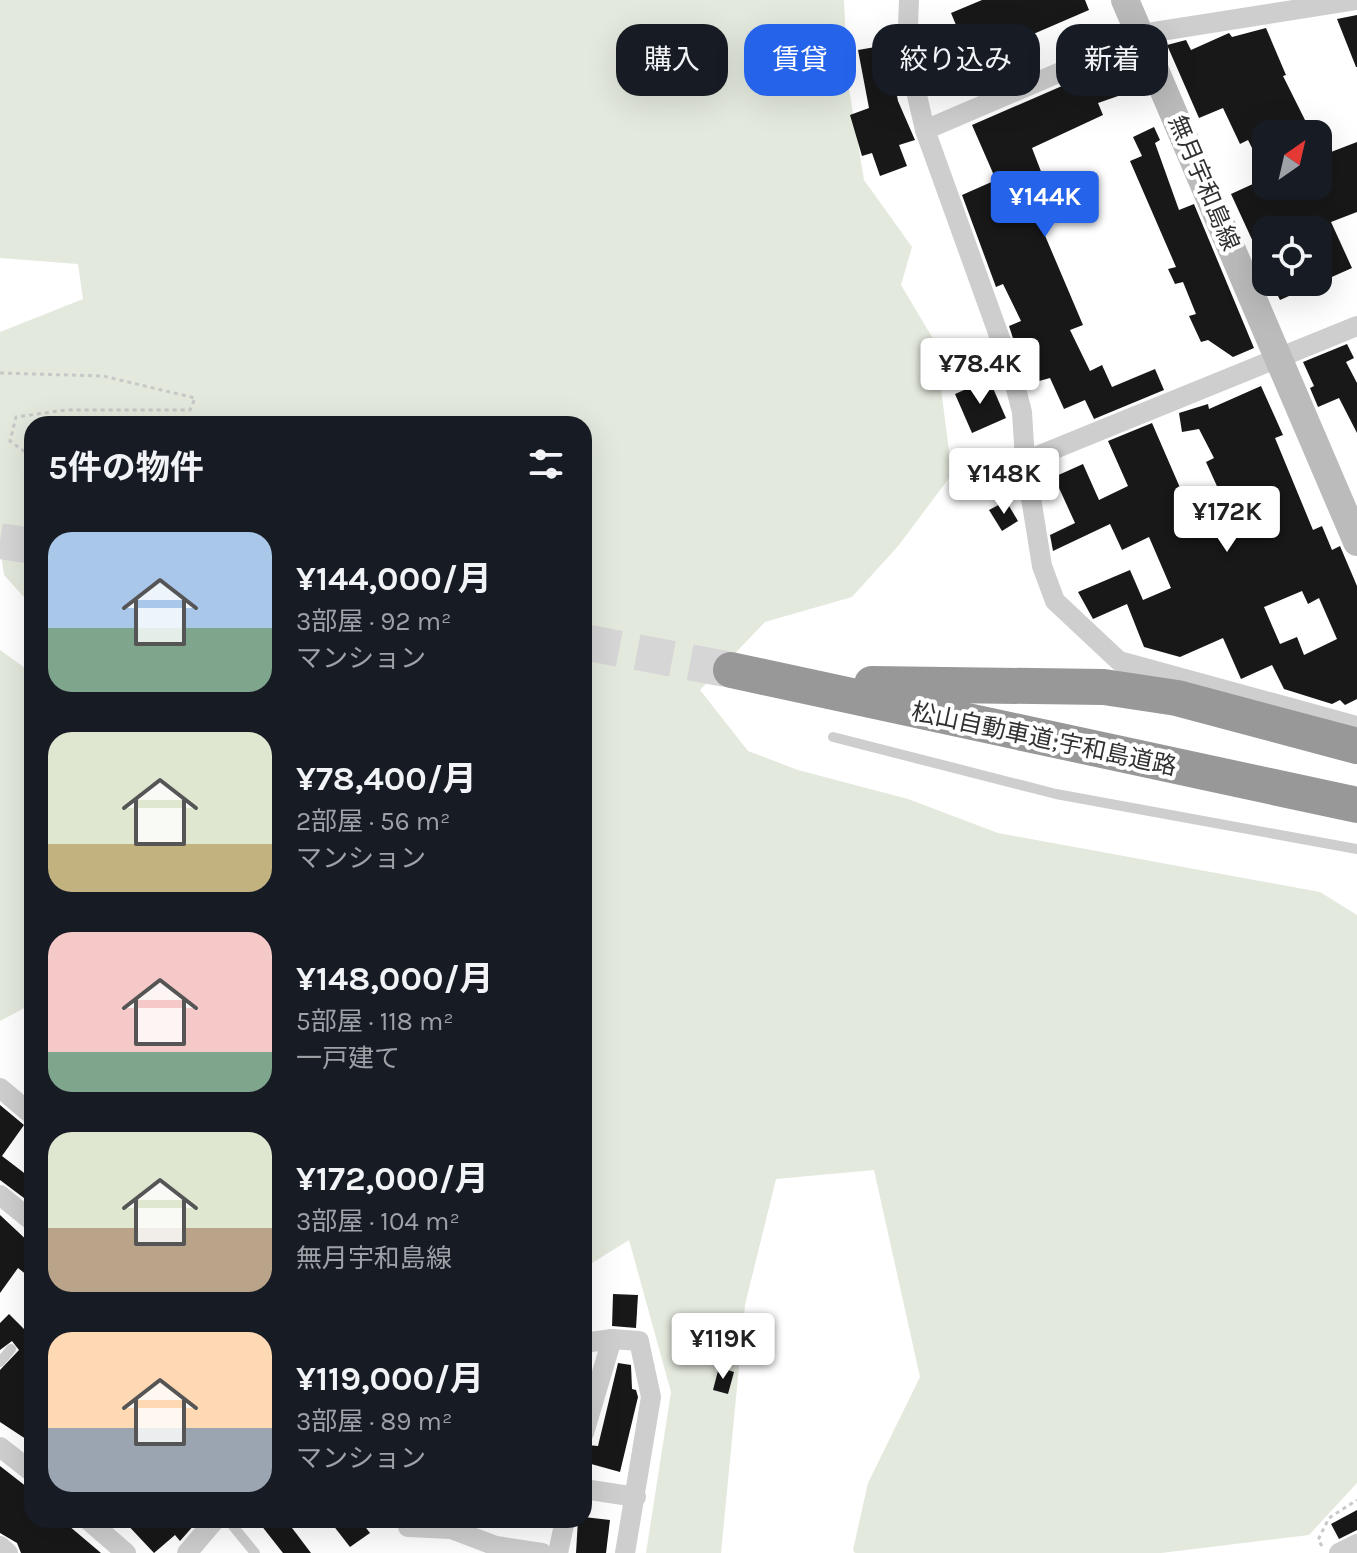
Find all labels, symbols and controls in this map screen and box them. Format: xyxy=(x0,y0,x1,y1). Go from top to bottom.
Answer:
chip: 購入 xyxy=(616,24,728,96)
chip: 賃貸 xyxy=(744,24,856,96)
chip: 絞り込み xyxy=(872,24,1040,96)
chip: 新着 xyxy=(1056,24,1168,96)
street label: 無月宇和島線 xyxy=(1163,111,1245,255)
north arrow xyxy=(1252,120,1332,200)
map controls xyxy=(1252,120,1332,296)
pin: ¥144K xyxy=(989,171,1101,239)
text: ¥144K xyxy=(1009,181,1081,212)
button: locate xyxy=(1252,216,1332,296)
pin: ¥78.4K xyxy=(915,338,1045,406)
text: ¥78.4K xyxy=(938,348,1022,379)
icon: filters xyxy=(524,442,568,486)
text: 5件の物件 xyxy=(48,448,204,488)
pin: ¥148K xyxy=(948,448,1060,516)
text: ¥148K xyxy=(967,458,1041,489)
pin: ¥172K xyxy=(1171,486,1283,554)
text: ¥172K xyxy=(1192,496,1262,527)
text: ¥144,000/月 xyxy=(296,559,492,599)
icon: home xyxy=(112,564,208,660)
text: 3部屋 · 92 m² xyxy=(296,606,451,637)
text: マンション xyxy=(296,643,426,674)
street label: 松山自動車道;宇和島道路 xyxy=(909,697,1179,781)
text: ¥78,400/月 xyxy=(296,759,477,799)
icon: home xyxy=(112,764,208,860)
text: 2部屋 · 56 m² xyxy=(296,806,451,837)
text: マンション xyxy=(296,843,426,874)
text: ¥148,000/月 xyxy=(296,959,493,999)
icon: home xyxy=(112,964,208,1060)
text: 5部屋 · 118 m² xyxy=(296,1006,454,1037)
text: 一戸建て xyxy=(296,1043,400,1074)
text: ¥172,000/月 xyxy=(296,1159,489,1199)
icon: home xyxy=(112,1164,208,1260)
text: 3部屋 · 104 m² xyxy=(296,1206,460,1237)
text: 無月宇和島線 xyxy=(296,1243,452,1274)
pin: ¥119K xyxy=(667,1313,779,1381)
text: ¥119K xyxy=(690,1323,756,1354)
text: ¥119,000/月 xyxy=(296,1359,484,1399)
icon: home xyxy=(112,1364,208,1460)
text: 3部屋 · 89 m² xyxy=(296,1406,452,1437)
text: マンション xyxy=(296,1443,426,1474)

